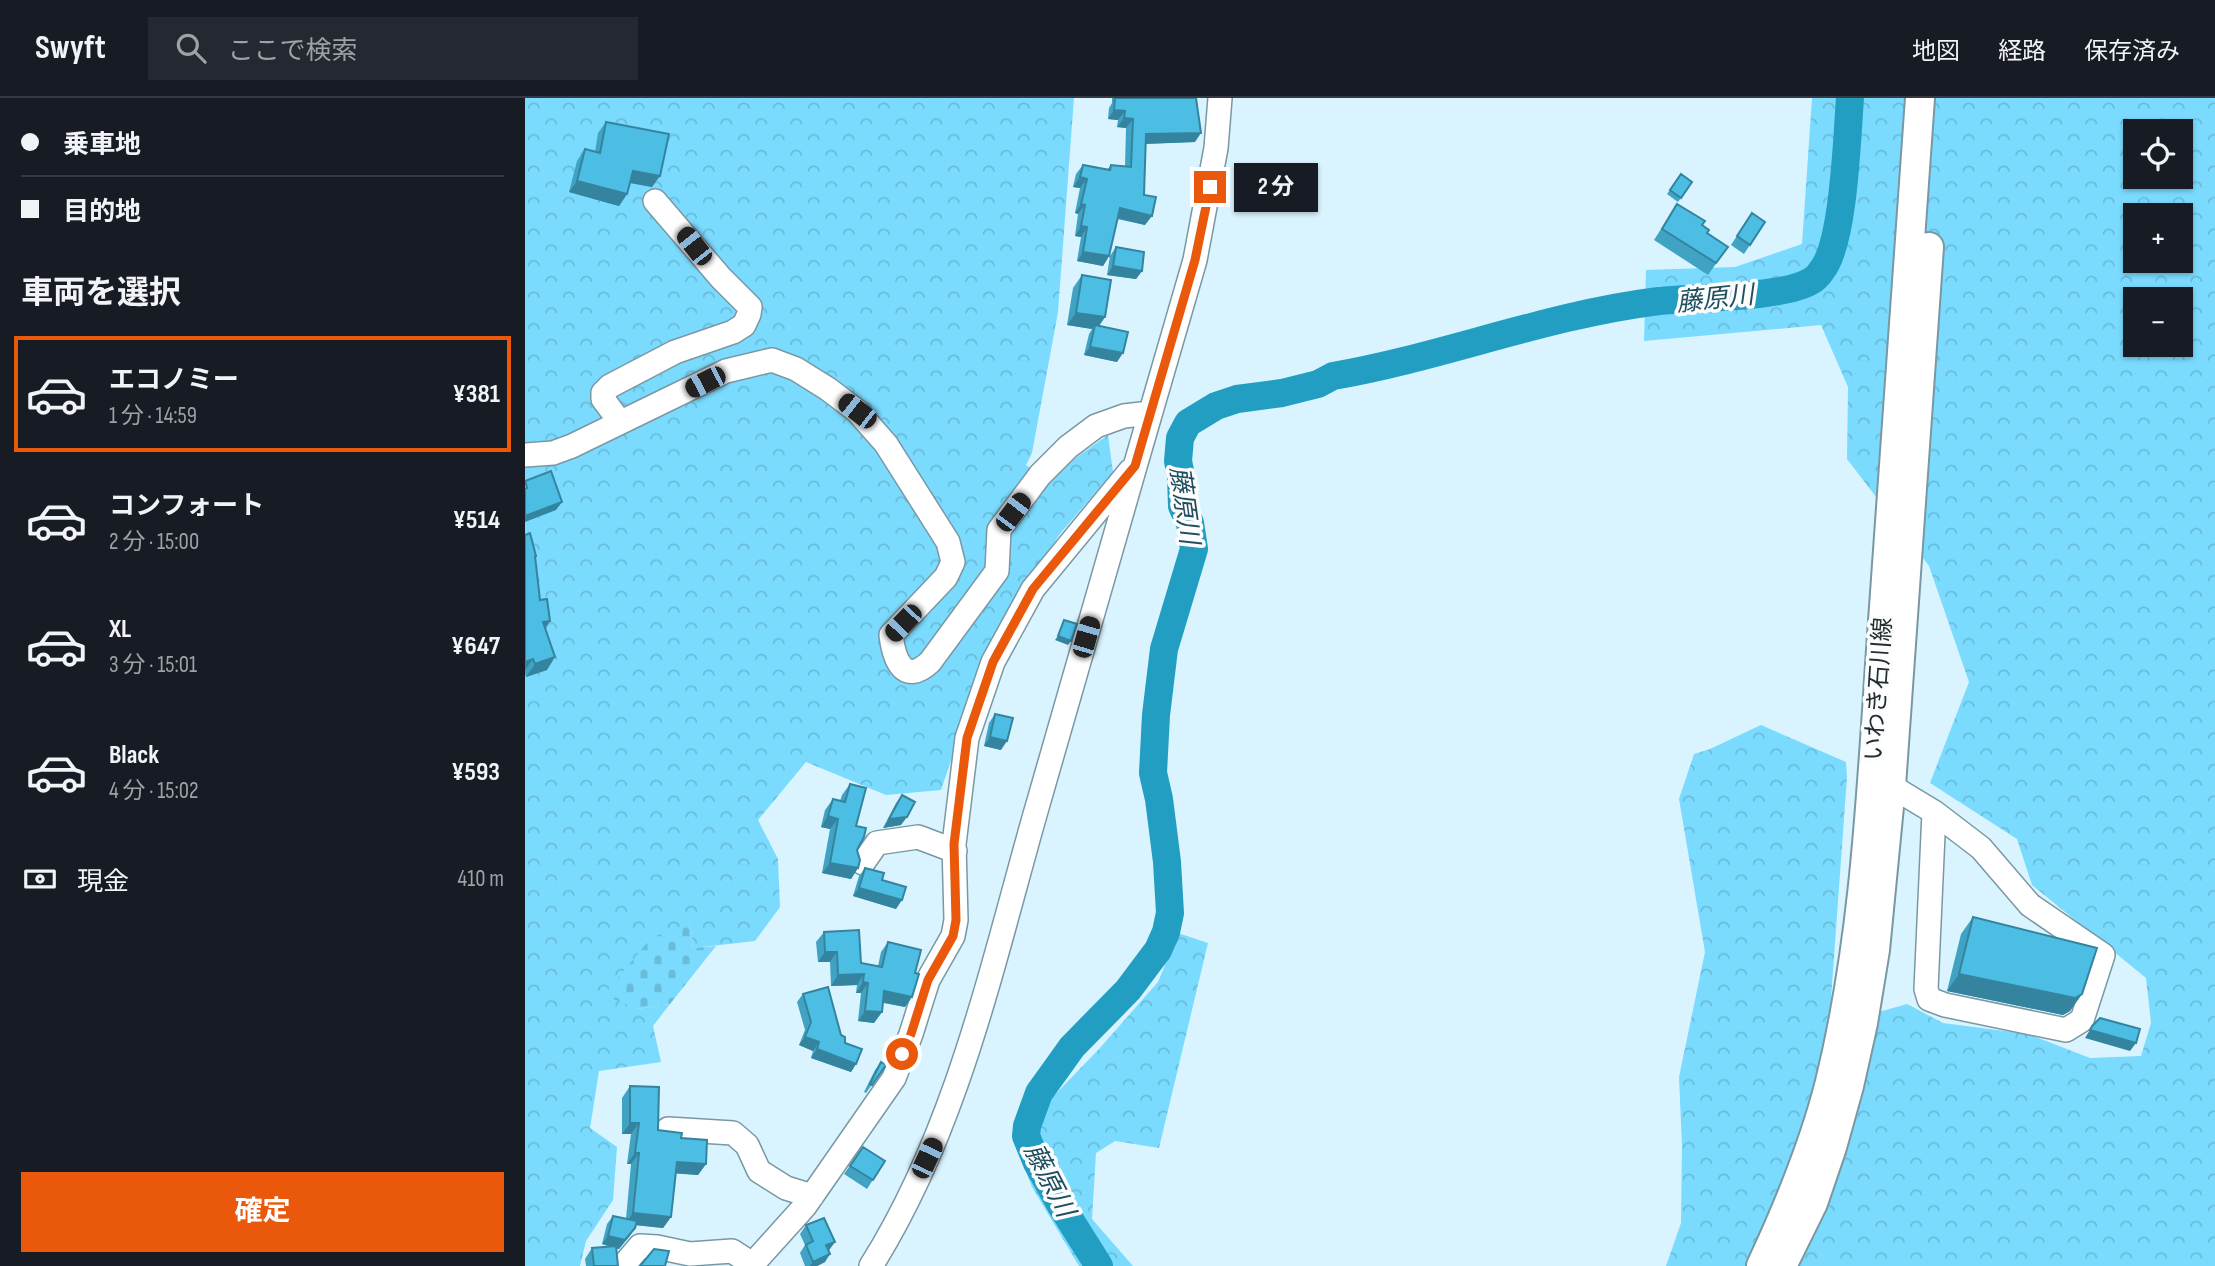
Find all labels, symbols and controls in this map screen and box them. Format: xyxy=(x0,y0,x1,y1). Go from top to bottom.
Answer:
search box xyxy=(148,17,638,80)
text: Swyft xyxy=(35,28,106,68)
icon: search xyxy=(172,29,210,67)
text: ここで検索 xyxy=(228,36,358,67)
text: 地図 xyxy=(1912,37,1960,66)
text: 経路 xyxy=(1998,37,2046,66)
text: 保存済み xyxy=(2084,37,2180,66)
map controls xyxy=(2123,119,2193,357)
button: locate xyxy=(2123,119,2193,189)
text: 乗車地 xyxy=(63,130,141,161)
callout: 2 分 xyxy=(1235,162,1319,212)
route end xyxy=(1194,171,1226,203)
text: 2 分 xyxy=(1258,173,1294,201)
text: 目的地 xyxy=(63,197,141,228)
button: + xyxy=(2123,203,2193,273)
car xyxy=(673,223,716,269)
text: 車両を選択 xyxy=(21,274,181,313)
water label: 藤原川 xyxy=(1675,280,1759,319)
button: − xyxy=(2123,287,2193,357)
icon: car xyxy=(25,363,88,426)
car xyxy=(682,363,729,401)
text: エコノミー xyxy=(109,365,239,396)
text: ¥381 xyxy=(453,379,500,410)
car xyxy=(834,390,881,432)
text: 1 分 · 14:59 xyxy=(109,402,197,430)
water label: 藤原川 xyxy=(1163,464,1205,549)
icon: car xyxy=(25,489,88,552)
car xyxy=(992,489,1035,535)
text: コンフォート xyxy=(109,491,264,522)
text: ¥514 xyxy=(453,505,500,536)
text: 2 分 · 15:00 xyxy=(109,528,199,556)
car xyxy=(881,601,926,645)
text: XL xyxy=(109,614,131,645)
car xyxy=(1071,614,1102,660)
icon: car xyxy=(25,615,88,678)
street label: いわき石川線 xyxy=(1859,616,1898,762)
text: ¥647 xyxy=(451,631,500,662)
text: 3 分 · 15:01 xyxy=(109,651,197,679)
text: Black xyxy=(109,740,159,771)
icon: car xyxy=(25,741,88,804)
text: ¥593 xyxy=(451,757,500,788)
text: 4 分 · 15:02 xyxy=(109,777,199,805)
icon: cash xyxy=(21,860,59,898)
text: 410 m xyxy=(458,865,504,893)
text: 現金 xyxy=(77,867,129,898)
route start xyxy=(886,1038,918,1070)
car xyxy=(909,1135,946,1181)
water label: 藤原川 xyxy=(1017,1139,1082,1225)
button: 確定 xyxy=(21,1172,504,1252)

